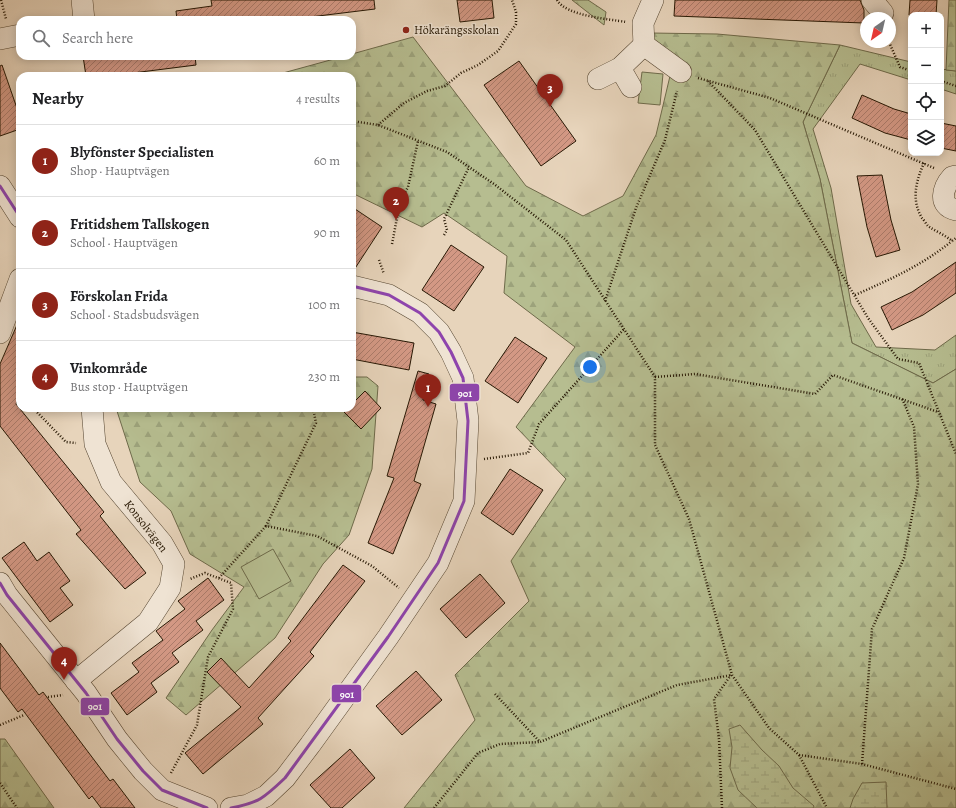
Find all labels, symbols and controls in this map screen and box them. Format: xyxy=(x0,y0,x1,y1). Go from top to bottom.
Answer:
north arrow xyxy=(860,12,896,48)
map controls xyxy=(908,12,944,156)
button: + xyxy=(908,12,944,48)
search box xyxy=(16,16,356,60)
place label: Hökarängsskolan xyxy=(414,22,500,38)
marker: Hökarängsskolan xyxy=(401,25,411,35)
icon: search xyxy=(30,27,52,49)
text: Search here xyxy=(62,28,133,48)
button: − xyxy=(908,48,944,84)
pin: 3 xyxy=(537,74,563,107)
button: locate xyxy=(908,84,944,120)
text: Nearby xyxy=(32,87,83,110)
text: 4 results xyxy=(296,90,340,107)
button: layers xyxy=(908,120,944,156)
text: Blyfönster Specialisten xyxy=(70,142,214,162)
text: 1 xyxy=(43,152,47,169)
text: 60 m xyxy=(314,152,340,169)
text: Shop · Hauptvägen xyxy=(70,162,170,179)
pin: 2 xyxy=(383,187,409,220)
text: Fritidshem Tallskogen xyxy=(70,214,209,234)
text: 2 xyxy=(42,224,48,241)
text: 90 m xyxy=(314,224,340,241)
text: School · Hauptvägen xyxy=(70,234,178,251)
text: Förskolan Frida xyxy=(70,286,168,306)
text: 3 xyxy=(42,296,48,313)
text: 100 m xyxy=(308,296,340,313)
text: School · Stadsbudsvägen xyxy=(70,306,199,323)
your location xyxy=(580,357,600,377)
text: Vinkområde xyxy=(70,358,147,378)
text: 4 xyxy=(42,368,48,385)
text: 230 m xyxy=(308,368,340,385)
pin: 1 xyxy=(415,374,441,407)
text: Bus stop · Hauptvägen xyxy=(70,378,188,395)
line badge: 901 xyxy=(449,383,480,402)
text: 901 xyxy=(458,386,472,401)
street label: Konsolvägen xyxy=(121,497,172,556)
pin: 4 xyxy=(51,647,77,680)
line badge: 901 xyxy=(331,684,362,703)
text: 901 xyxy=(340,687,354,702)
line badge: 901 xyxy=(80,697,110,716)
text: 901 xyxy=(88,699,102,714)

